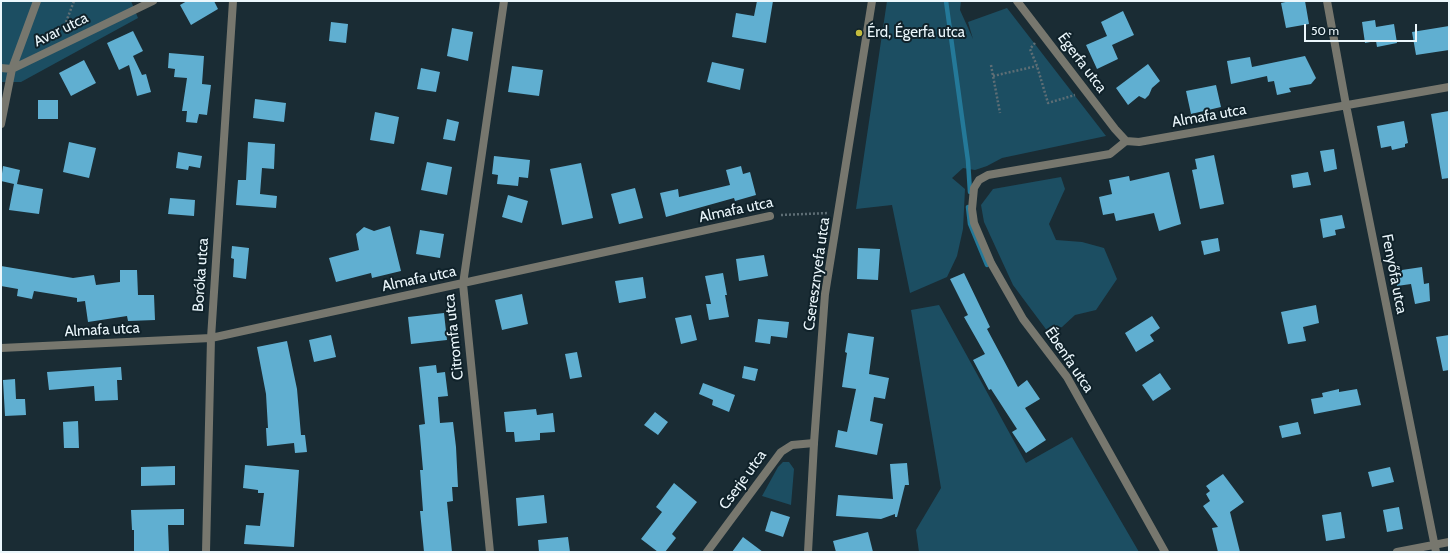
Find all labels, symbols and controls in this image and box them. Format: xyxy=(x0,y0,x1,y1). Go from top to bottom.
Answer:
street label: Avar utca xyxy=(31,9,91,51)
scale bar xyxy=(1306,16,1419,42)
text: 50 m xyxy=(1311,23,1339,38)
place label: Érd, Égerfa utca xyxy=(867,24,965,42)
marker: Érd, Égerfa utca xyxy=(854,28,864,38)
street label: Égerfa utca xyxy=(1054,30,1110,96)
street label: Almafa utca xyxy=(1170,101,1248,131)
street label: Almafa utca xyxy=(697,193,775,227)
street label: Cseresznyefa utca xyxy=(800,216,834,332)
street label: Fenyőfa utca xyxy=(1377,232,1411,316)
street label: Boróka utca xyxy=(189,237,213,313)
street label: Almafa utca xyxy=(380,262,458,296)
street label: Citromfa utca xyxy=(441,293,467,381)
street label: Almafa utca xyxy=(64,319,140,341)
street label: Ébenfa utca xyxy=(1041,324,1097,396)
street label: Cserje utca xyxy=(715,447,771,513)

